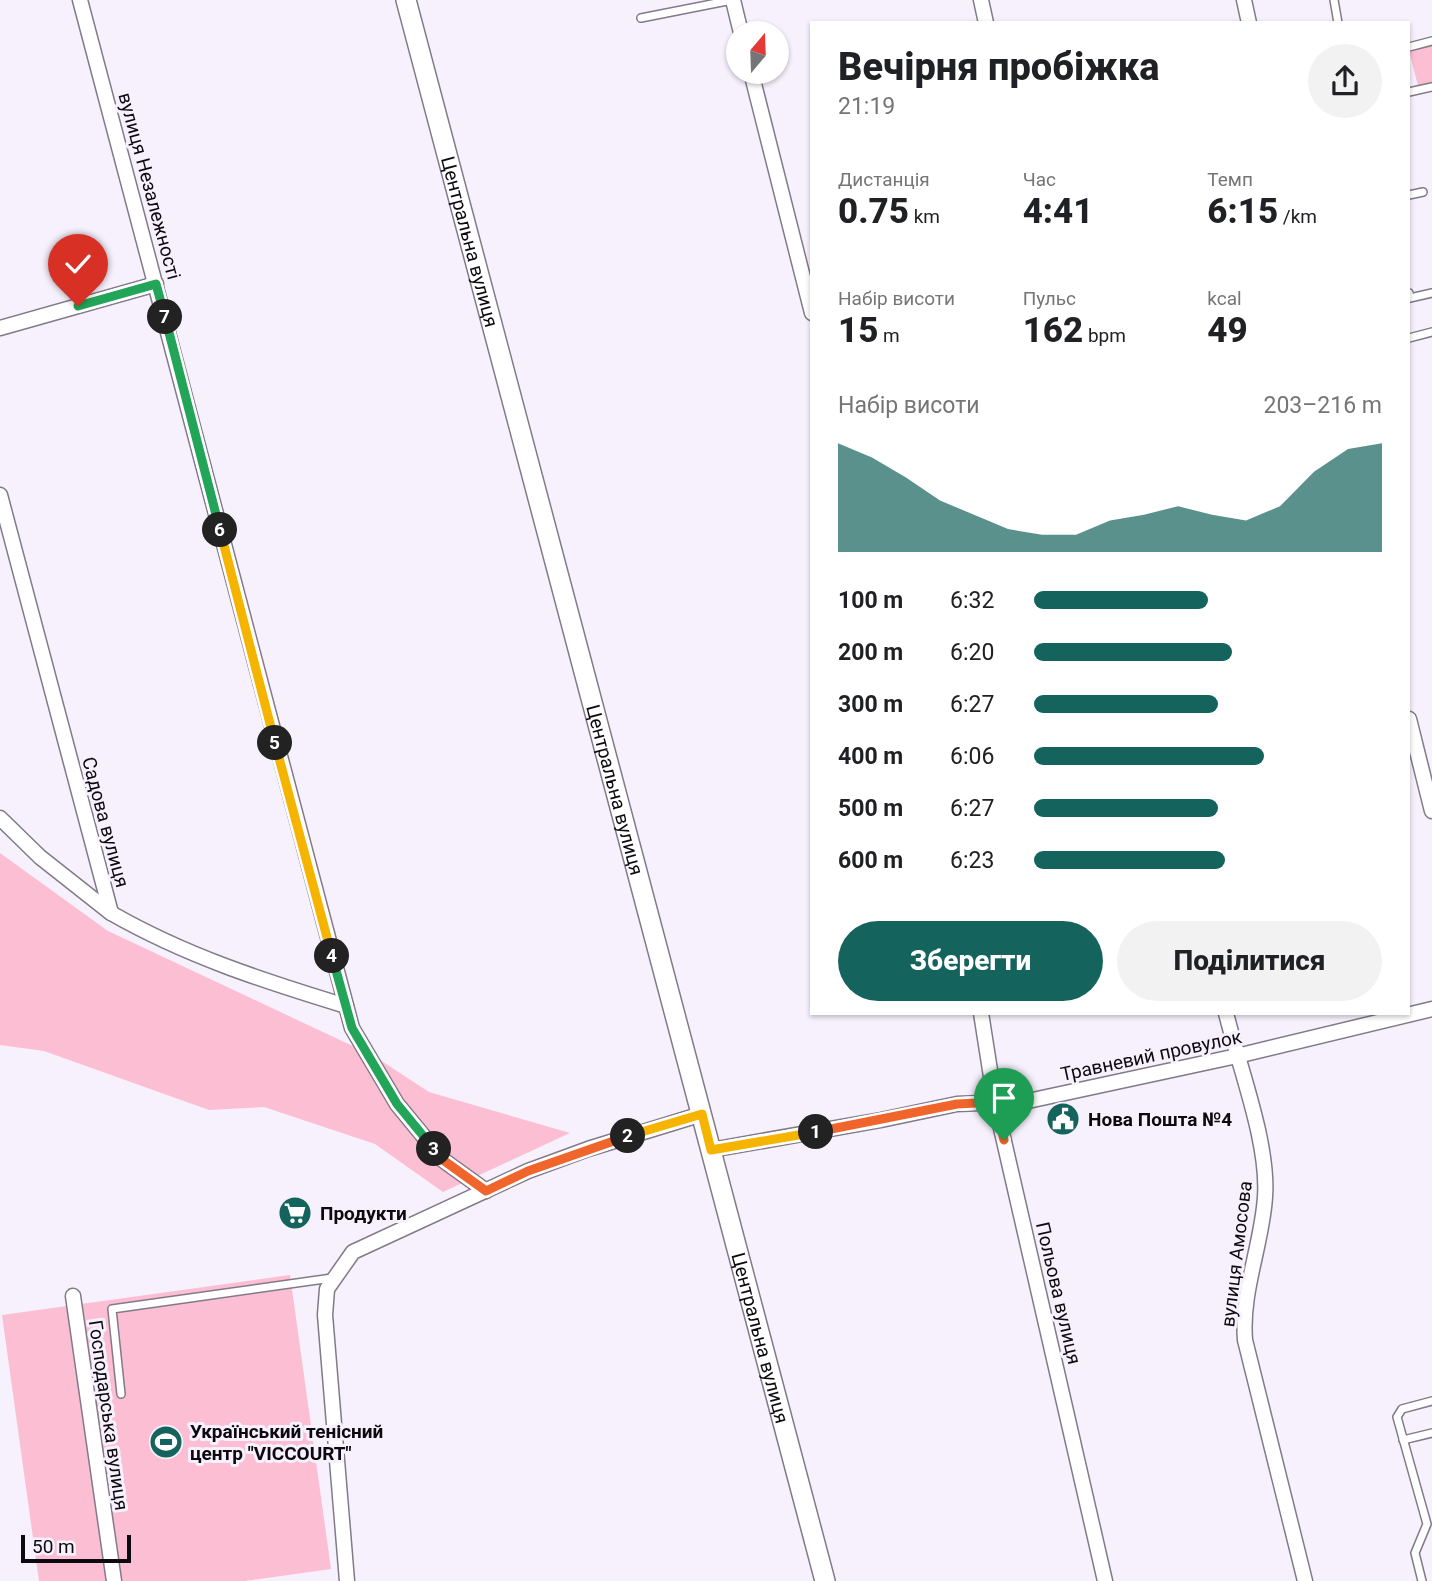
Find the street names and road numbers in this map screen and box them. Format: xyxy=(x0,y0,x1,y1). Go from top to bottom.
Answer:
street label: вулиця Незалежності xyxy=(113,90,186,282)
street label: Центральна вулиця xyxy=(436,154,503,330)
street label: Центральна вулиця xyxy=(581,702,648,878)
street label: Садова вулиця xyxy=(77,754,134,890)
street label: Травневий провулок xyxy=(1058,1025,1245,1086)
street label: вулиця Амосова xyxy=(1216,1180,1257,1328)
street label: Польова вулиця xyxy=(1031,1220,1086,1367)
street label: Центральна вулиця xyxy=(726,1250,794,1426)
street label: Господарська вулиця xyxy=(84,1318,133,1512)

